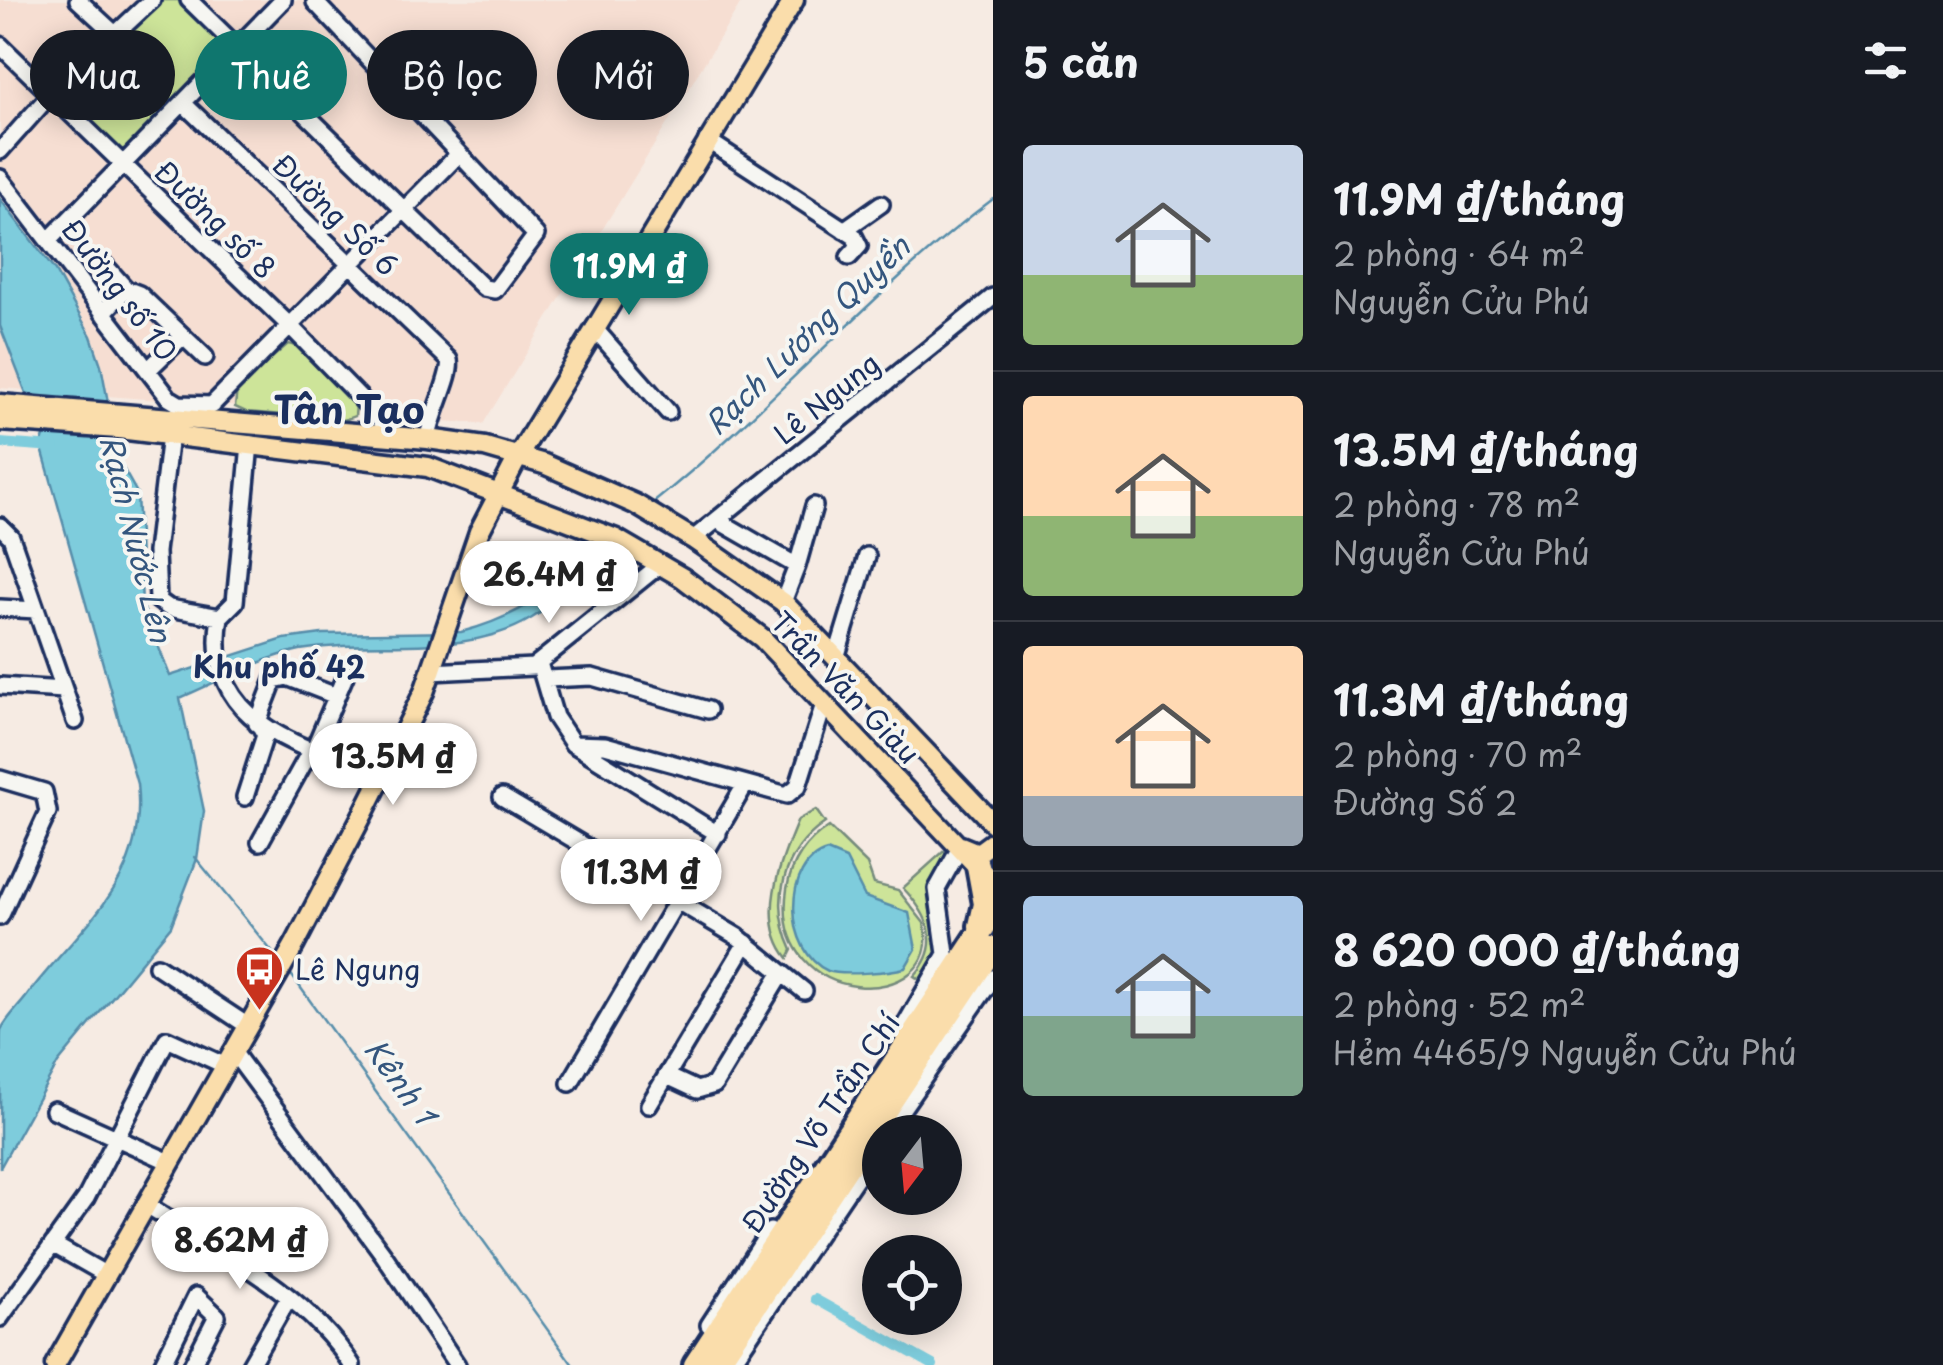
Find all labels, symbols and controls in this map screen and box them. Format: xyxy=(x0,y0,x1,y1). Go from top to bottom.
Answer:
text: 5 căn xyxy=(1023,29,1139,92)
chip: Mua xyxy=(30,30,175,120)
chip: Thuê xyxy=(195,30,347,120)
chip: Bộ lọc xyxy=(367,30,537,120)
chip: Mới xyxy=(557,30,689,120)
icon: filters xyxy=(1858,33,1913,88)
street label: Đường Số 6 xyxy=(264,143,409,285)
street label: Đường số 8 xyxy=(146,150,286,288)
text: 11.9M ₫/tháng xyxy=(1333,166,1625,229)
icon: home xyxy=(1103,185,1223,305)
street label: Đường số 10 xyxy=(52,209,188,369)
water label: Rạch Lương Quyền xyxy=(693,223,920,444)
text: 2 phòng · 64 m² xyxy=(1333,229,1585,277)
pin: 11.9M ₫ xyxy=(537,233,721,318)
text: 11.9M ₫ xyxy=(572,241,686,289)
text: Nguyễn Cửu Phú xyxy=(1333,277,1590,325)
street label: Lê Ngung xyxy=(764,342,888,454)
district label: Tân Tạo xyxy=(273,380,425,437)
text: 13.5M ₫/tháng xyxy=(1333,417,1639,480)
water label: Rạch Nước Lên xyxy=(90,430,185,649)
icon: home xyxy=(1103,436,1223,556)
text: 2 phòng · 78 m² xyxy=(1333,480,1580,528)
text: Nguyễn Cửu Phú xyxy=(1333,528,1590,576)
pin: 26.4M ₫ xyxy=(457,541,641,626)
text: 26.4M ₫ xyxy=(482,549,616,597)
street label: Trần Văn Giàu xyxy=(762,601,930,773)
district label: Khu phố 42 xyxy=(193,643,365,688)
text: 11.3M ₫/tháng xyxy=(1333,667,1629,730)
icon: home xyxy=(1103,686,1223,806)
pin: 13.5M ₫ xyxy=(301,723,485,808)
text: 2 phòng · 70 m² xyxy=(1333,730,1583,778)
text: 13.5M ₫ xyxy=(331,731,455,779)
text: Đường Số 2 xyxy=(1333,778,1517,826)
pin: 11.3M ₫ xyxy=(549,839,733,924)
text: 11.3M ₫ xyxy=(583,847,699,895)
text: 8 620 000 ₫/tháng xyxy=(1333,917,1741,980)
icon: home xyxy=(1103,936,1223,1056)
bus stop icon: Lê Ngung xyxy=(234,944,286,1012)
place label: Lê Ngung xyxy=(295,947,420,990)
text: 2 phòng · 52 m² xyxy=(1333,980,1586,1028)
street label: Đường Võ Trần Chí xyxy=(730,1003,910,1241)
water label: Kênh 1 xyxy=(355,1028,450,1136)
text: Hẻm 4465/9 Nguyễn Cửu Phú xyxy=(1333,1028,1797,1076)
north arrow xyxy=(862,1115,962,1215)
map controls xyxy=(862,1115,962,1335)
pin: 8.62M ₫ xyxy=(148,1207,332,1292)
text: 8.62M ₫ xyxy=(173,1215,307,1263)
button: locate xyxy=(862,1235,962,1335)

